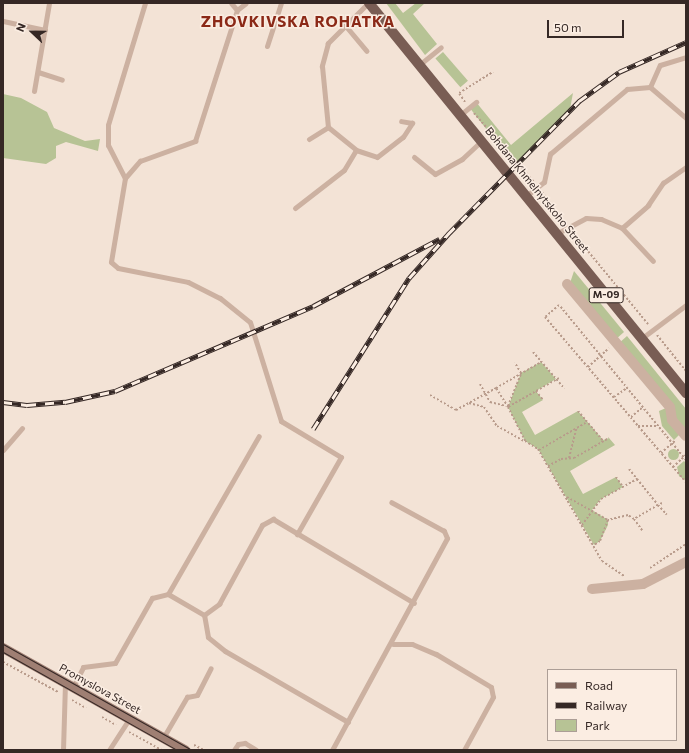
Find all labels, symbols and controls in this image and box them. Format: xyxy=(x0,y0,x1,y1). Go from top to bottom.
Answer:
north arrow xyxy=(12,12,52,52)
scale bar xyxy=(549,12,626,38)
district label: ZHOVKIVSKA ROHATKA xyxy=(201,13,395,31)
text: 50 m xyxy=(554,20,582,34)
text: N xyxy=(13,21,28,34)
street label: Bohdana Khmelnytskoho Street xyxy=(482,125,592,255)
road number: М-09 xyxy=(588,287,624,303)
street label: Promyslova Street xyxy=(57,661,143,717)
legend xyxy=(547,669,677,741)
text: Road xyxy=(585,678,613,692)
text: Railway xyxy=(585,698,627,712)
text: Park xyxy=(585,718,610,732)

